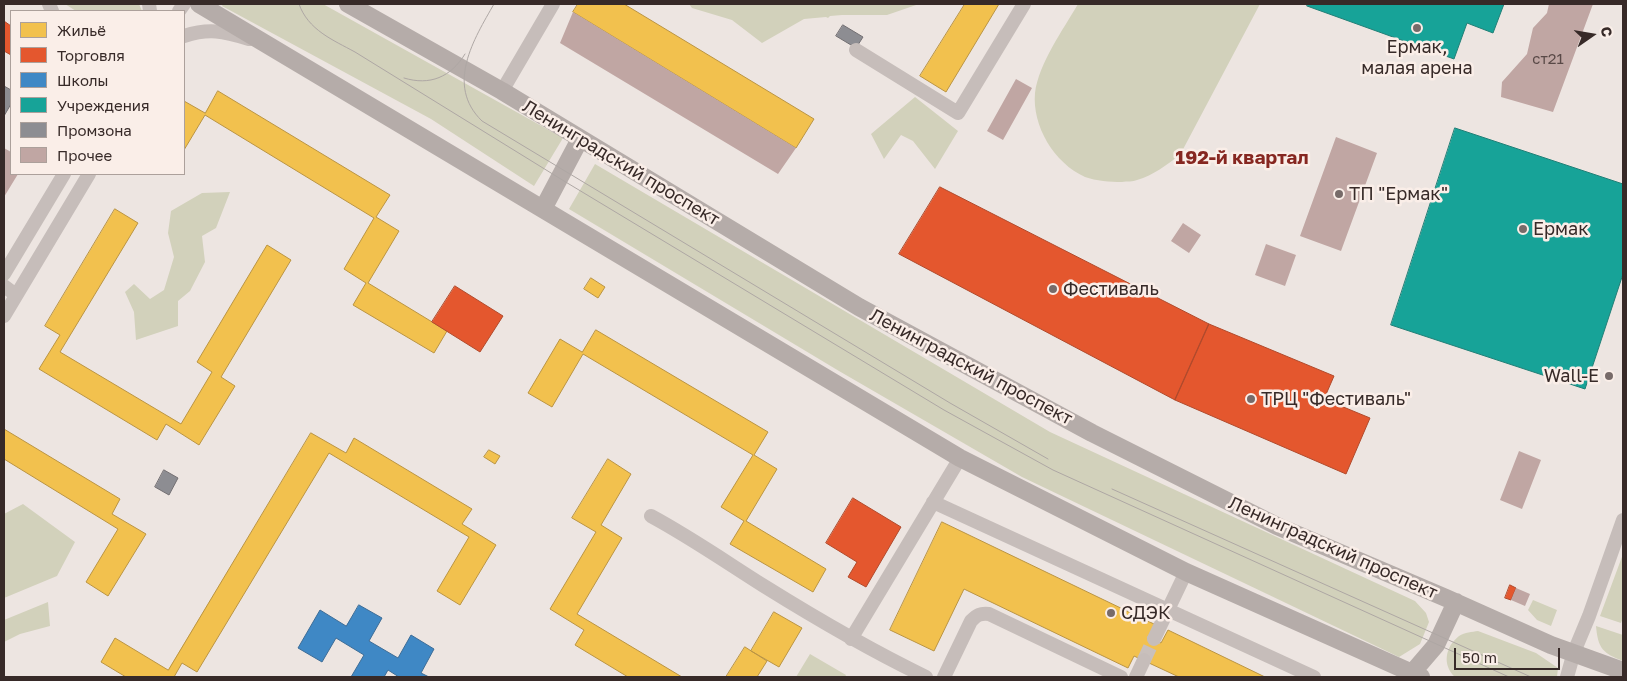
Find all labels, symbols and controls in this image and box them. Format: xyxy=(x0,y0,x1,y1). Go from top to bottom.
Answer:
legend xyxy=(10,10,185,175)
north arrow xyxy=(1567,10,1617,60)
text: Жильё xyxy=(57,21,106,39)
marker: Ермак, малая арена xyxy=(1411,22,1423,34)
text: С xyxy=(1598,25,1617,38)
place label: Ермак, малая арена xyxy=(1361,36,1473,78)
text: Торговля xyxy=(57,46,125,64)
house number: ст21 xyxy=(1532,50,1564,68)
text: Школы xyxy=(57,71,108,89)
street label: Ленинградский проспект xyxy=(519,95,723,231)
text: Учреждения xyxy=(57,96,149,114)
text: Промзона xyxy=(57,121,132,139)
text: Прочее xyxy=(57,146,112,164)
district label: 192-й квартал xyxy=(1175,147,1309,169)
place label: ТП "Ермак" xyxy=(1349,183,1448,205)
marker: ТП "Ермак" xyxy=(1333,188,1345,200)
place label: Ермак xyxy=(1533,218,1589,240)
marker: Ермак xyxy=(1517,223,1529,235)
place label: Фестиваль xyxy=(1063,278,1159,300)
marker: Фестиваль xyxy=(1047,283,1059,295)
street label: Ленинградский проспект xyxy=(866,304,1076,430)
place label: Wall-E xyxy=(1544,365,1599,387)
marker: Wall-E xyxy=(1603,370,1615,382)
place label: ТРЦ "Фестиваль" xyxy=(1261,388,1411,410)
marker: ТРЦ "Фестиваль" xyxy=(1245,393,1257,405)
street label: Ленинградский проспект xyxy=(1225,492,1441,604)
place label: СДЭК xyxy=(1121,602,1170,624)
marker: СДЭК xyxy=(1105,607,1117,619)
scale bar xyxy=(1457,638,1563,670)
text: 50 m xyxy=(1462,648,1497,666)

